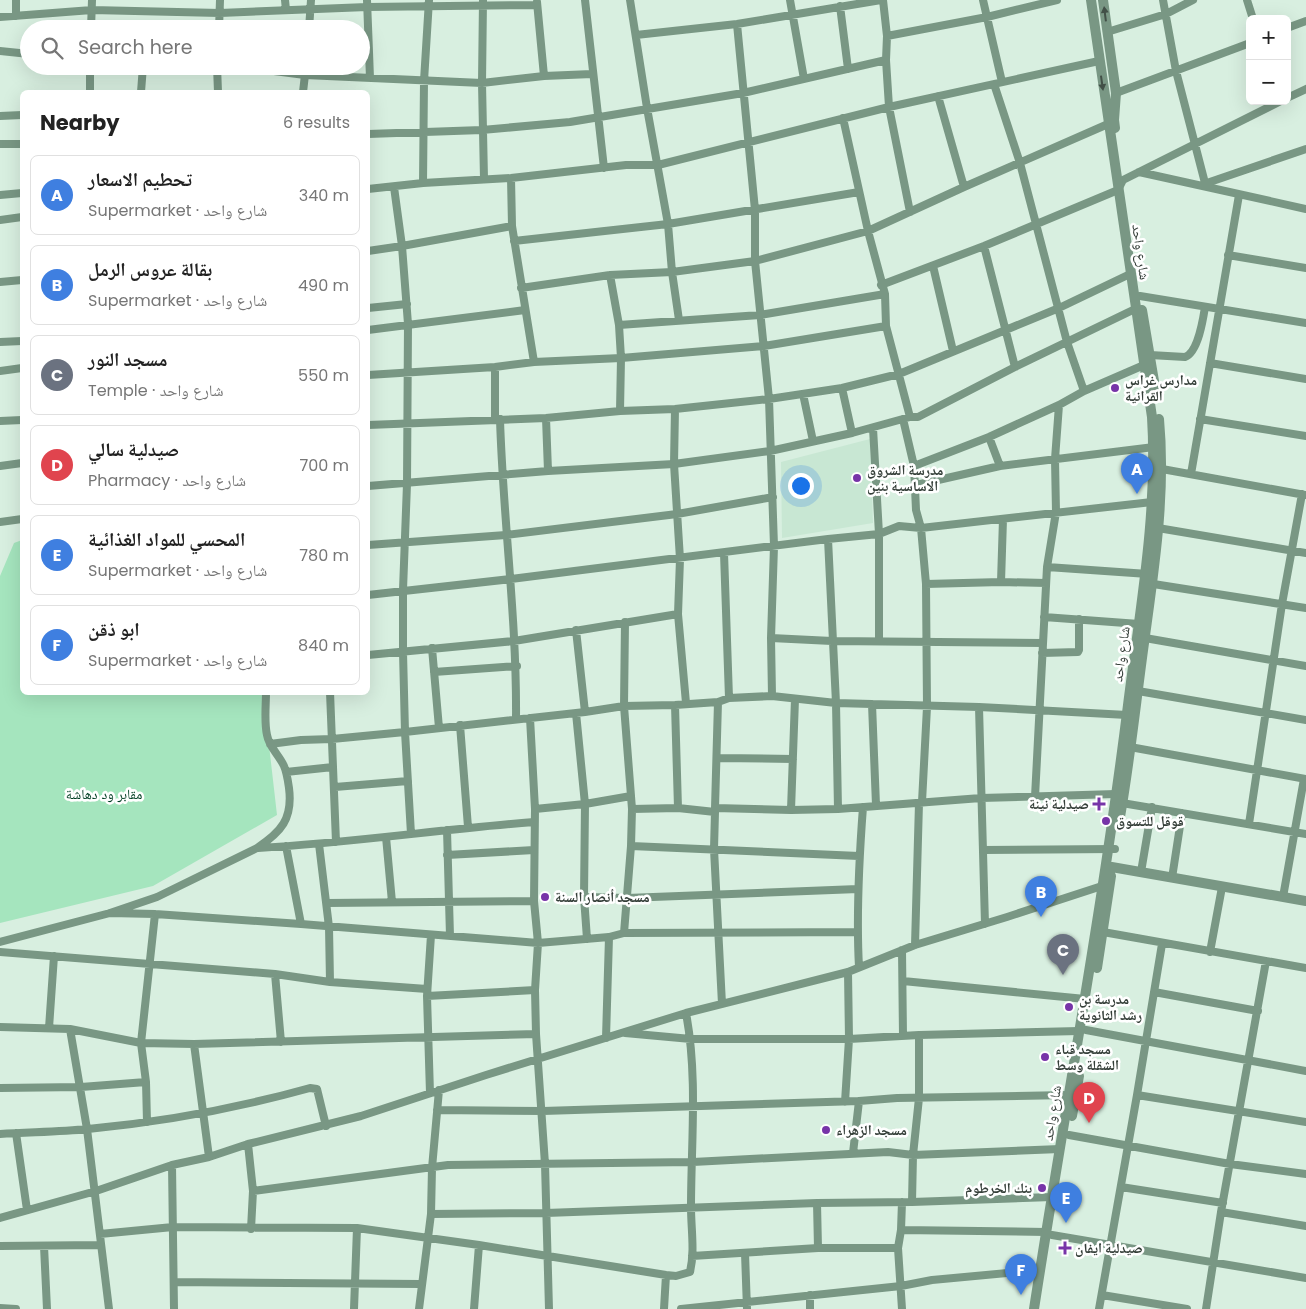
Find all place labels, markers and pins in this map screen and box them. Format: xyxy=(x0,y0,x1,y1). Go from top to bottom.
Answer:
place label: مدارس غراس القرانية xyxy=(1125,370,1197,406)
marker: مدارس غراس القرانية xyxy=(1109,382,1121,394)
pin: A xyxy=(1121,453,1153,494)
place label: مدرسة الشروق الاساسية بنين xyxy=(867,460,943,496)
marker: مدرسة الشروق الاساسية بنين xyxy=(851,472,863,484)
place label: صيدلية نينة xyxy=(1029,794,1089,814)
marker: صيدلية نينة xyxy=(1093,798,1105,810)
place label: قوقل للتسوق xyxy=(1116,811,1184,831)
marker: قوقل للتسوق xyxy=(1100,815,1112,827)
pin: B xyxy=(1025,876,1057,917)
place label: مسجد أنصار السنة xyxy=(555,887,650,907)
marker: مسجد أنصار السنة xyxy=(539,891,551,903)
pin: C xyxy=(1047,934,1079,975)
place label: مدرسة بن رشد الثانوية xyxy=(1079,989,1142,1025)
marker: مدرسة بن رشد الثانوية xyxy=(1063,1001,1075,1013)
place label: مسجد قباء الشقلة وسط xyxy=(1055,1039,1119,1075)
marker: مسجد قباء الشقلة وسط xyxy=(1039,1051,1051,1063)
pin: D xyxy=(1073,1082,1105,1123)
place label: مسجد الزهراء xyxy=(836,1120,907,1140)
marker: مسجد الزهراء xyxy=(820,1124,832,1136)
place label: بنك الخرطوم xyxy=(965,1178,1032,1198)
marker: بنك الخرطوم xyxy=(1036,1182,1048,1194)
pin: E xyxy=(1050,1182,1082,1223)
place label: صيدلية ايفان xyxy=(1075,1238,1143,1258)
marker: صيدلية ايفان xyxy=(1059,1242,1071,1254)
pin: F xyxy=(1005,1254,1037,1295)

